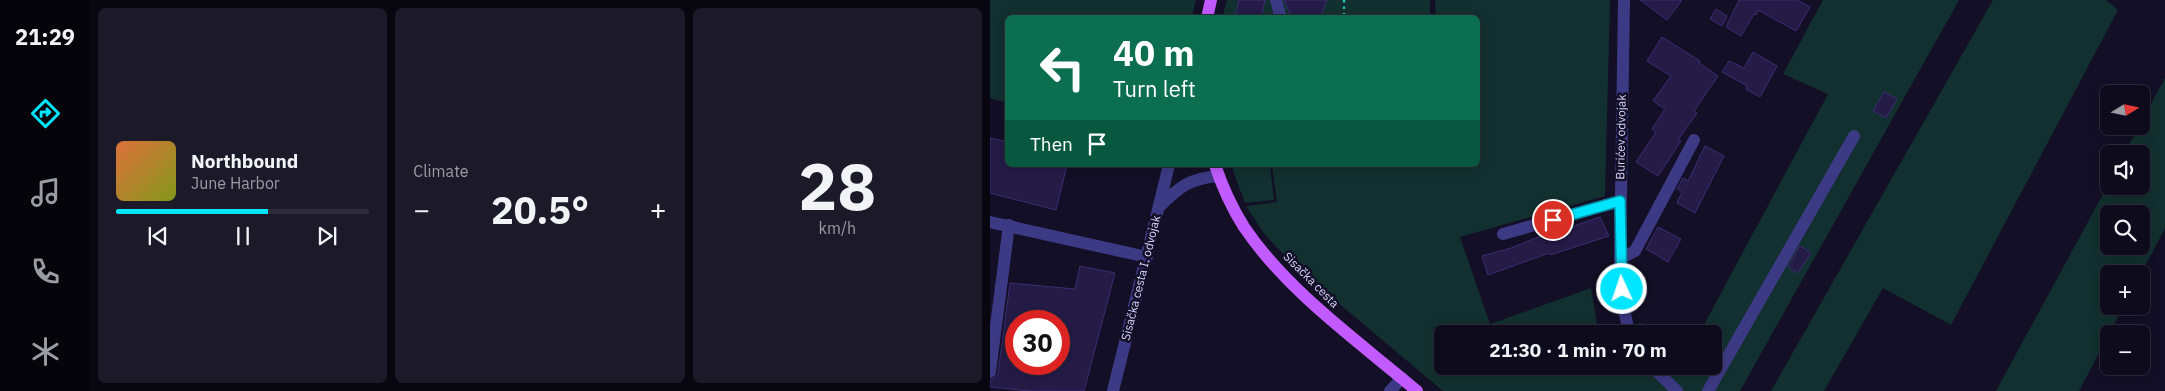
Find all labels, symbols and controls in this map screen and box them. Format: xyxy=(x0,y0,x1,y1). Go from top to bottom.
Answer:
text: 21:29 xyxy=(15,22,75,51)
text: 40 m xyxy=(1113,30,1195,76)
icon: left xyxy=(1030,35,1095,100)
text: Turn left xyxy=(1113,74,1196,103)
north arrow xyxy=(2100,85,2150,135)
map controls xyxy=(2100,85,2150,375)
street label: Burićev odvojak xyxy=(1612,94,1629,180)
icon: directions xyxy=(28,96,63,131)
icon: arrive xyxy=(1083,130,1111,158)
text: Then xyxy=(1030,132,1073,156)
text: 28 xyxy=(798,143,876,228)
button: sound xyxy=(2100,145,2150,195)
text: Northbound xyxy=(191,149,298,173)
text: Climate xyxy=(413,161,468,181)
text: June Harbor xyxy=(191,173,280,193)
icon: music xyxy=(28,175,63,210)
text: 20.5° xyxy=(491,185,589,234)
text: − xyxy=(413,191,430,228)
text: + xyxy=(650,191,667,228)
pin xyxy=(1532,199,1574,241)
button: search xyxy=(2100,205,2150,255)
icon: arrive xyxy=(1539,206,1567,234)
street label: Sisačka cesta I. odvojak xyxy=(1118,213,1163,342)
text: km/h xyxy=(819,218,856,238)
icon: previous xyxy=(144,222,172,250)
icon: pause xyxy=(229,222,257,250)
icon: next xyxy=(313,222,341,250)
street label: Sisačka cesta xyxy=(1280,249,1343,311)
icon: phone xyxy=(28,254,63,289)
position arrow xyxy=(1595,262,1647,314)
button: + xyxy=(2100,265,2150,315)
speed limit sign: 30 xyxy=(1005,310,1070,375)
button: − xyxy=(2100,325,2150,375)
icon: climate xyxy=(28,334,63,369)
text: 21:30 · 1 min · 70 m xyxy=(1489,338,1667,362)

